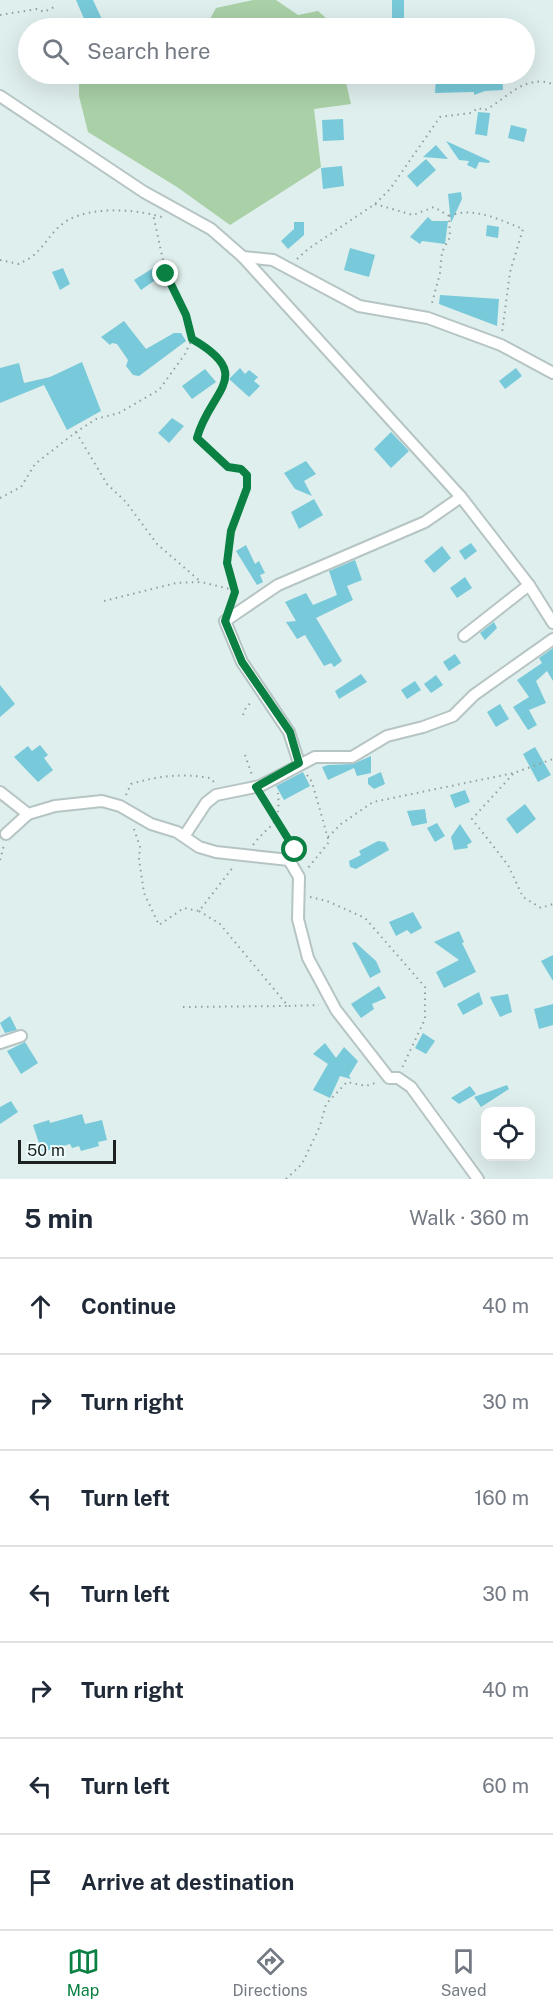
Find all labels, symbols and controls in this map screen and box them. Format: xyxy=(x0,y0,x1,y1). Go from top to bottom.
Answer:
search box xyxy=(18,18,535,84)
icon: search xyxy=(39,35,72,68)
text: Search here xyxy=(87,38,211,64)
route end xyxy=(152,260,178,286)
route start xyxy=(281,836,307,862)
map controls xyxy=(481,1107,535,1161)
button: locate xyxy=(481,1107,535,1161)
scale bar xyxy=(18,1137,116,1164)
text: 50 m xyxy=(27,1141,65,1160)
text: 5 min xyxy=(24,1203,93,1234)
text: Walk · 360 m xyxy=(409,1206,529,1230)
icon: ahead xyxy=(24,1290,57,1323)
text: Continue xyxy=(81,1293,176,1319)
text: 40 m xyxy=(482,1294,529,1318)
icon: right xyxy=(24,1386,57,1419)
text: Turn right xyxy=(81,1389,184,1415)
text: 30 m xyxy=(482,1390,529,1414)
icon: left xyxy=(24,1482,57,1515)
text: Turn left xyxy=(81,1485,170,1511)
text: 160 m xyxy=(474,1486,529,1510)
icon: left xyxy=(24,1578,57,1611)
text: Turn left xyxy=(81,1581,170,1607)
text: 30 m xyxy=(482,1582,529,1606)
icon: right xyxy=(24,1674,57,1707)
text: Turn right xyxy=(81,1677,184,1703)
text: 40 m xyxy=(482,1678,529,1702)
icon: left xyxy=(24,1770,57,1803)
text: Turn left xyxy=(81,1773,170,1799)
text: 60 m xyxy=(482,1774,529,1798)
icon: arrive xyxy=(24,1866,57,1899)
text: Arrive at destination xyxy=(81,1869,294,1895)
tab: Map xyxy=(67,1945,100,2000)
tab: Directions xyxy=(233,1945,308,2000)
tab: Saved xyxy=(441,1945,486,2000)

